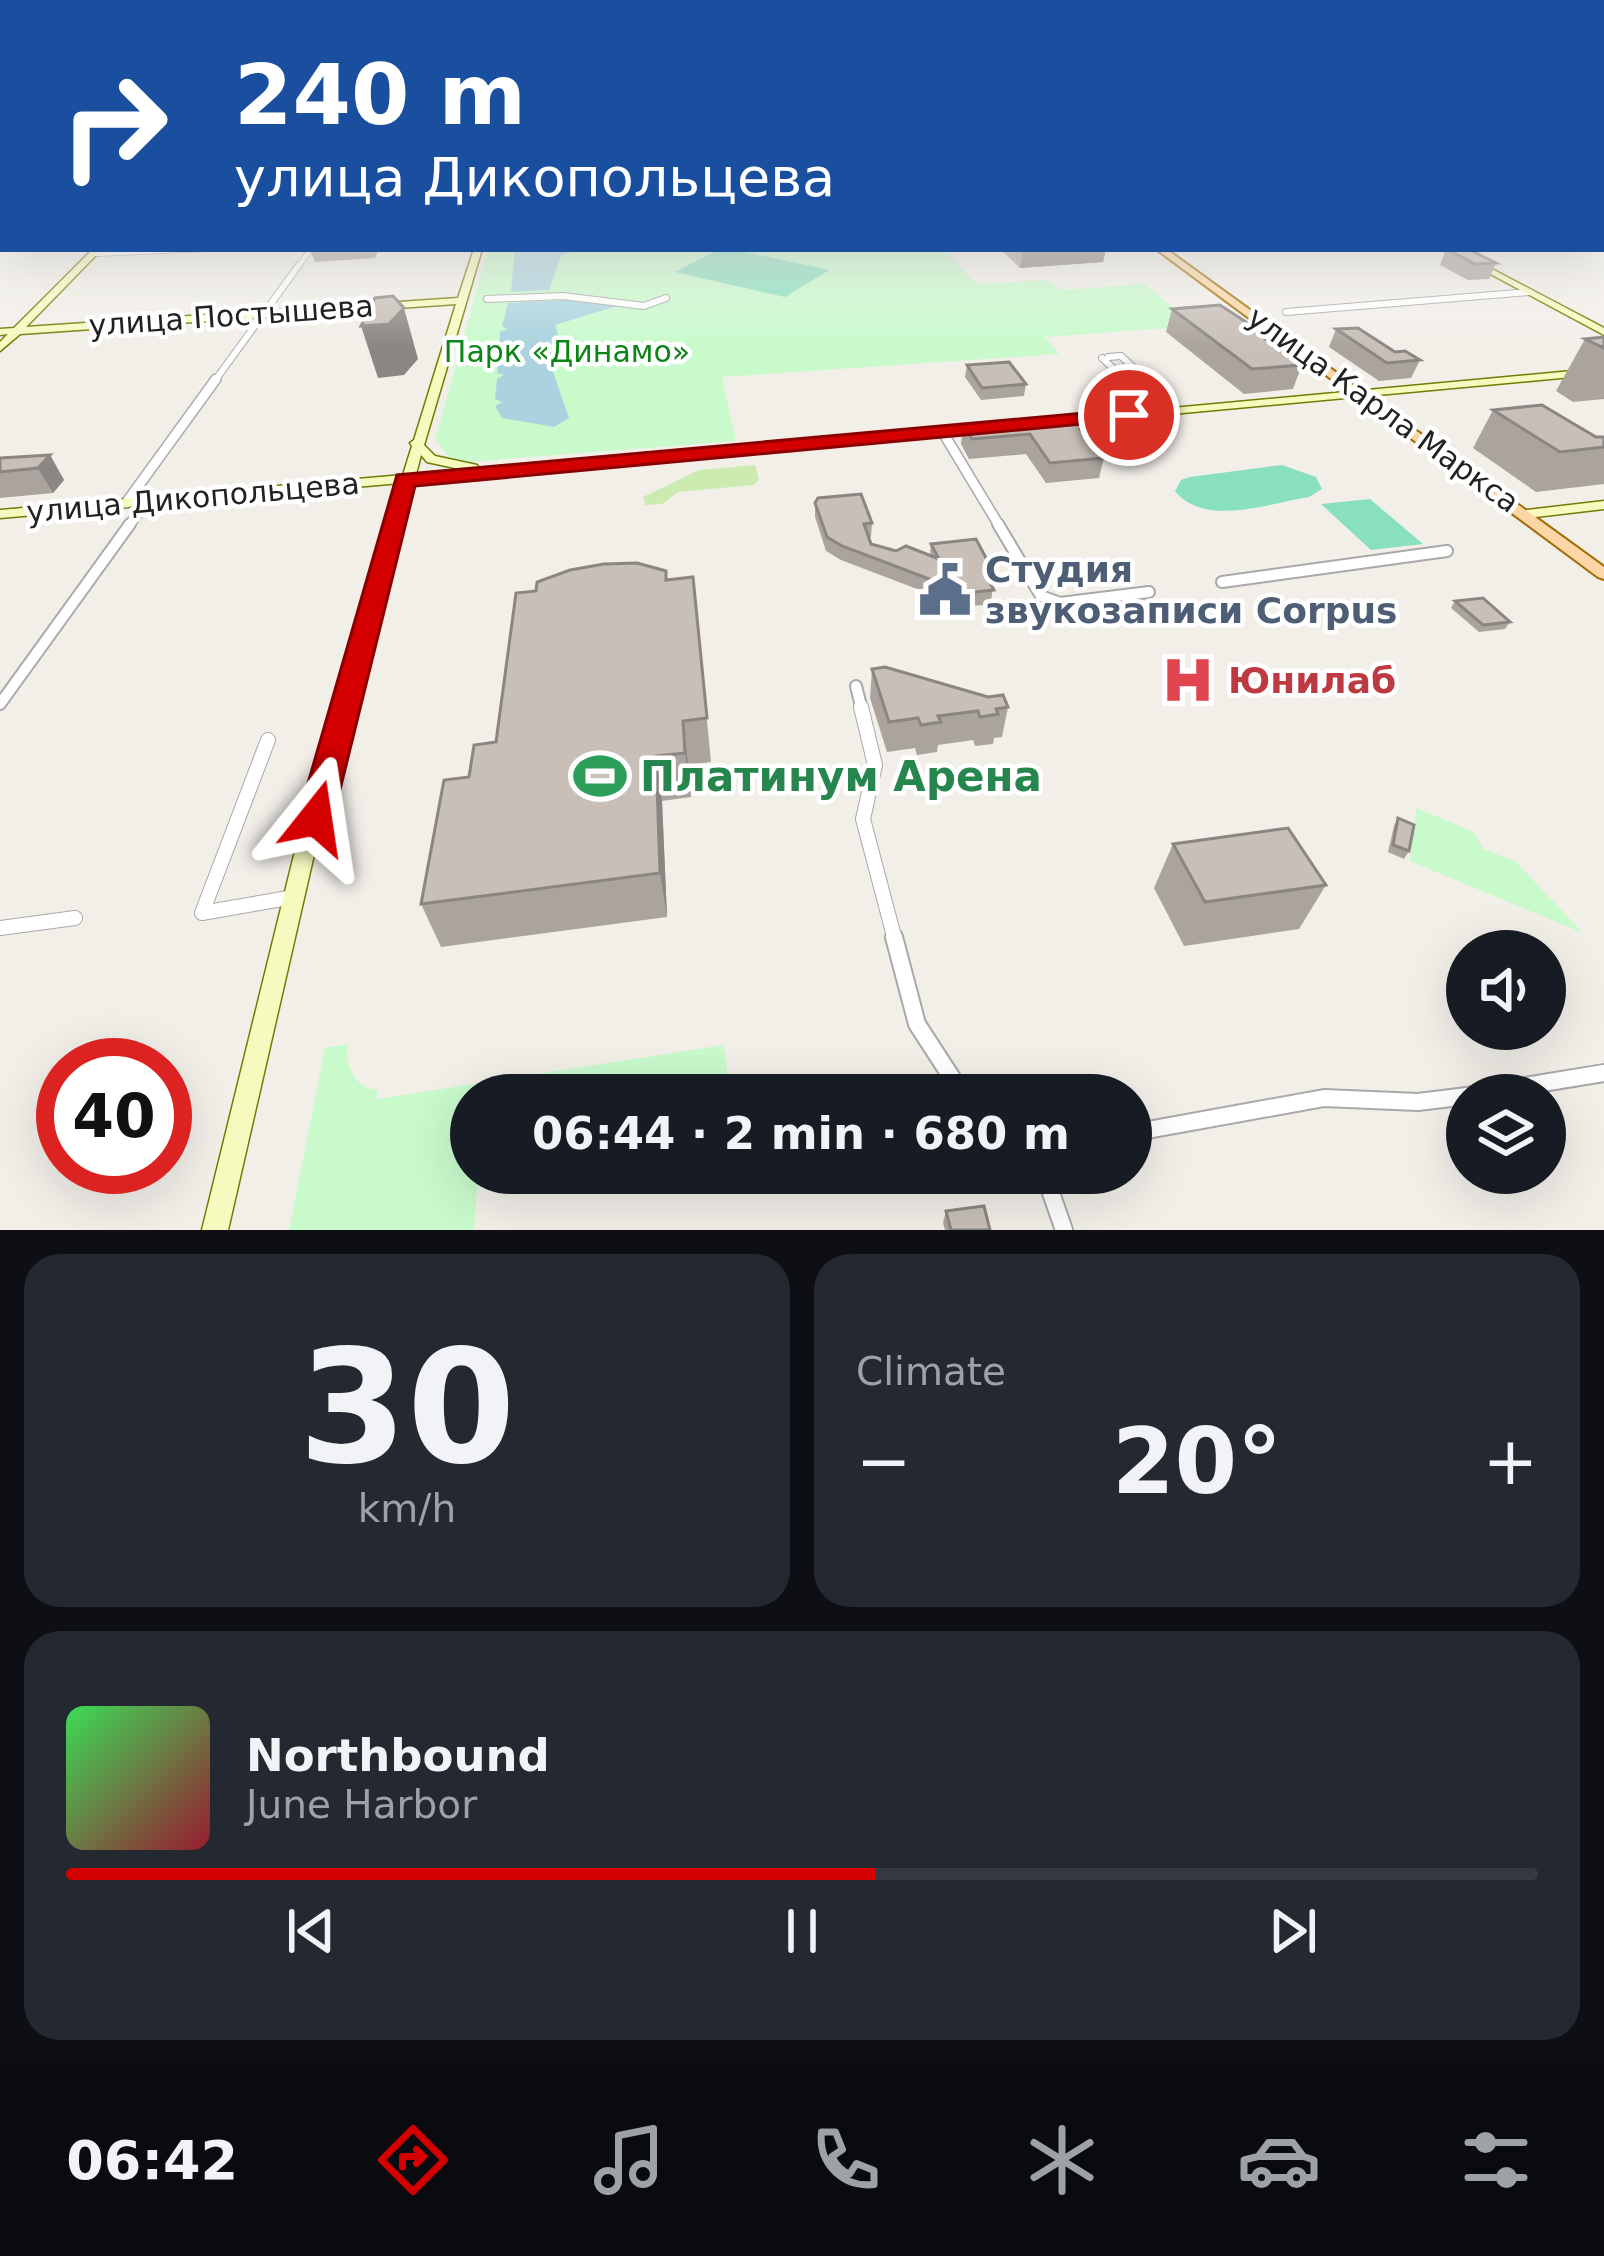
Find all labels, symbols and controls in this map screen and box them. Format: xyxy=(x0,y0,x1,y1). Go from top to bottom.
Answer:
text: 240 m xyxy=(234,46,526,144)
icon: right xyxy=(36,48,192,204)
text: улица Дикопольцева xyxy=(234,146,835,209)
street label: улица Постышева xyxy=(87,288,374,343)
street label: улица Карла Маркса xyxy=(1241,299,1526,520)
park label: Парк «Динамо» xyxy=(444,334,690,369)
pin xyxy=(1078,364,1180,466)
icon: arrive xyxy=(1096,382,1162,448)
street label: улица Дикопольцева xyxy=(25,466,361,529)
place label: Студия звукозаписи Corpus xyxy=(985,549,1397,631)
public building icon: Студия звукозаписи Corpus xyxy=(916,561,974,619)
hospital icon: Юнилаб xyxy=(1159,651,1217,709)
place label: Юнилаб xyxy=(1228,660,1396,701)
sports icon: Платинум Арена xyxy=(571,747,629,805)
place label: Платинум Арена xyxy=(640,752,1042,801)
position arrow xyxy=(253,755,379,881)
map controls xyxy=(1446,930,1566,1194)
button: sound xyxy=(1446,930,1566,1050)
speed limit sign: 40 xyxy=(36,1038,192,1194)
button: layers xyxy=(1446,1074,1566,1194)
text: 06:44 · 2 min · 680 m xyxy=(532,1107,1070,1160)
text: 30 xyxy=(298,1317,516,1499)
text: Climate xyxy=(856,1349,1006,1394)
text: 20° xyxy=(1112,1409,1282,1514)
text: − xyxy=(856,1423,911,1500)
text: + xyxy=(1483,1423,1538,1500)
text: km/h xyxy=(358,1486,456,1531)
text: Northbound xyxy=(246,1729,550,1782)
text: June Harbor xyxy=(246,1782,477,1827)
icon: previous xyxy=(278,1898,344,1964)
icon: pause xyxy=(769,1898,835,1964)
icon: next xyxy=(1260,1898,1326,1964)
icon: directions xyxy=(371,2118,455,2202)
icon: music xyxy=(587,2118,671,2202)
icon: phone xyxy=(804,2118,888,2202)
icon: climate xyxy=(1020,2118,1104,2202)
icon: car xyxy=(1237,2118,1321,2202)
icon: filters xyxy=(1454,2118,1538,2202)
text: 06:42 xyxy=(66,2129,238,2192)

